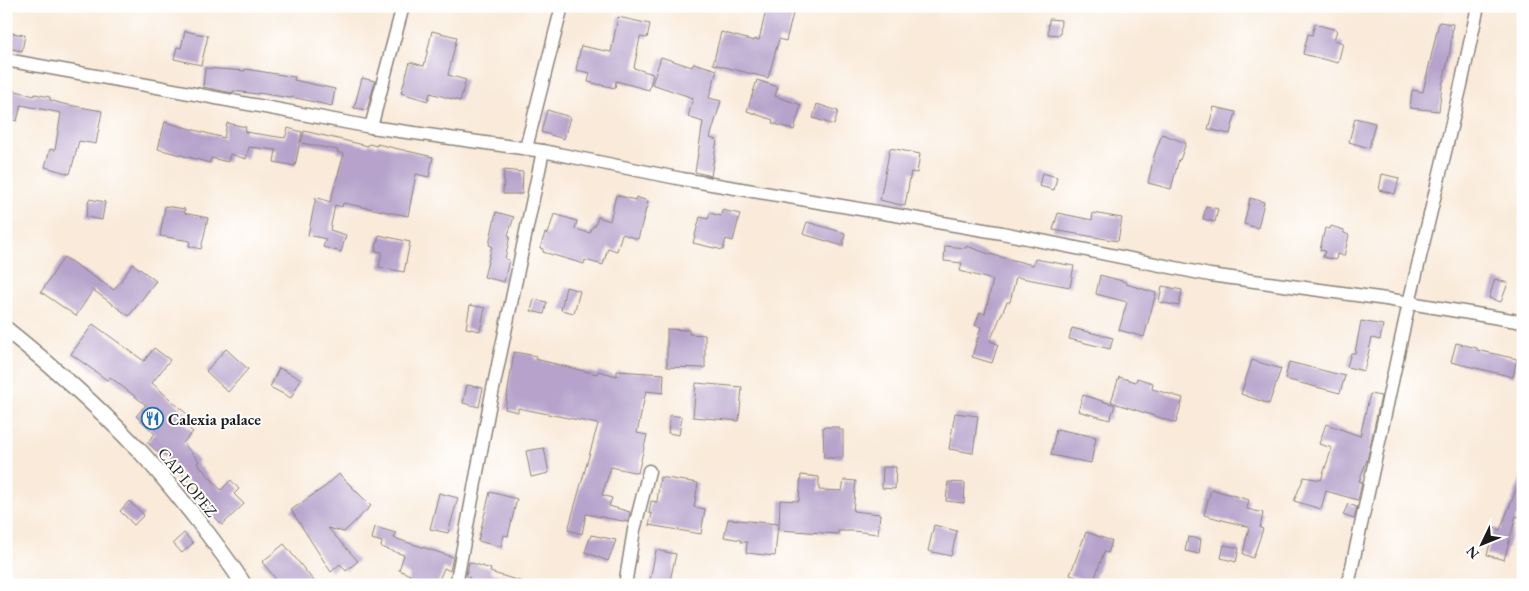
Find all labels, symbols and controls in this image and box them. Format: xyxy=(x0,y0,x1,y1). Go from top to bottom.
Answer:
restaurant icon: Calexia palace xyxy=(140,407,164,431)
place label: Calexia palace xyxy=(168,409,261,430)
street label: CAP LOPEZ xyxy=(153,443,222,522)
north arrow xyxy=(1456,518,1506,568)
text: N xyxy=(1462,542,1483,563)

